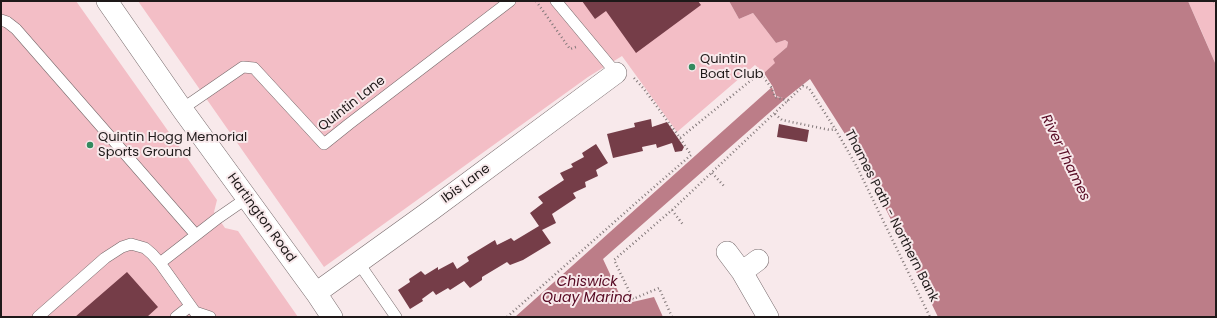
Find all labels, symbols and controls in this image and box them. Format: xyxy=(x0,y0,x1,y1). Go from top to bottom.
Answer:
place label: Quintin Boat Club xyxy=(700,52,764,83)
marker: Quintin Boat Club xyxy=(687,62,697,72)
street label: Quintin Lane xyxy=(315,73,389,135)
water label: River Thames xyxy=(1037,112,1093,204)
street label: Thames Path - Northern Bank xyxy=(841,127,941,305)
place label: Quintin Hogg Memorial Sports Ground xyxy=(98,130,247,161)
marker: Quintin Hogg Memorial Sports Ground xyxy=(85,140,95,150)
street label: Ibis Lane xyxy=(439,161,493,207)
street label: Hartington Road xyxy=(223,170,299,266)
water label: Chiswick Quay Marina xyxy=(542,274,632,306)

